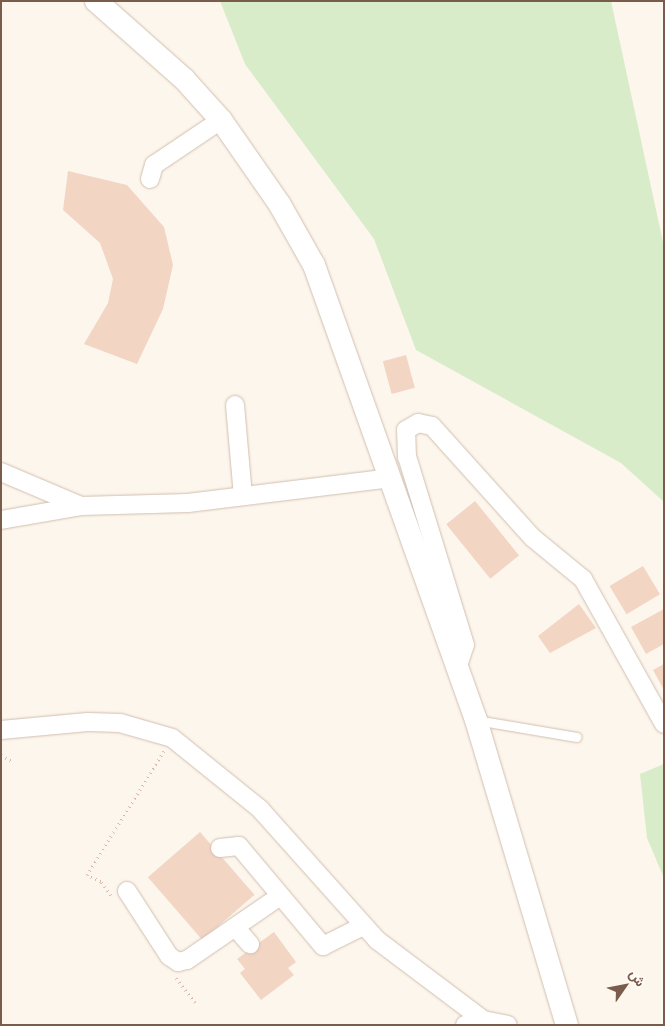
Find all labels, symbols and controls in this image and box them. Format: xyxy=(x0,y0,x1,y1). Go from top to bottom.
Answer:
north arrow xyxy=(600,961,650,1011)
text: ش xyxy=(626,966,649,989)

